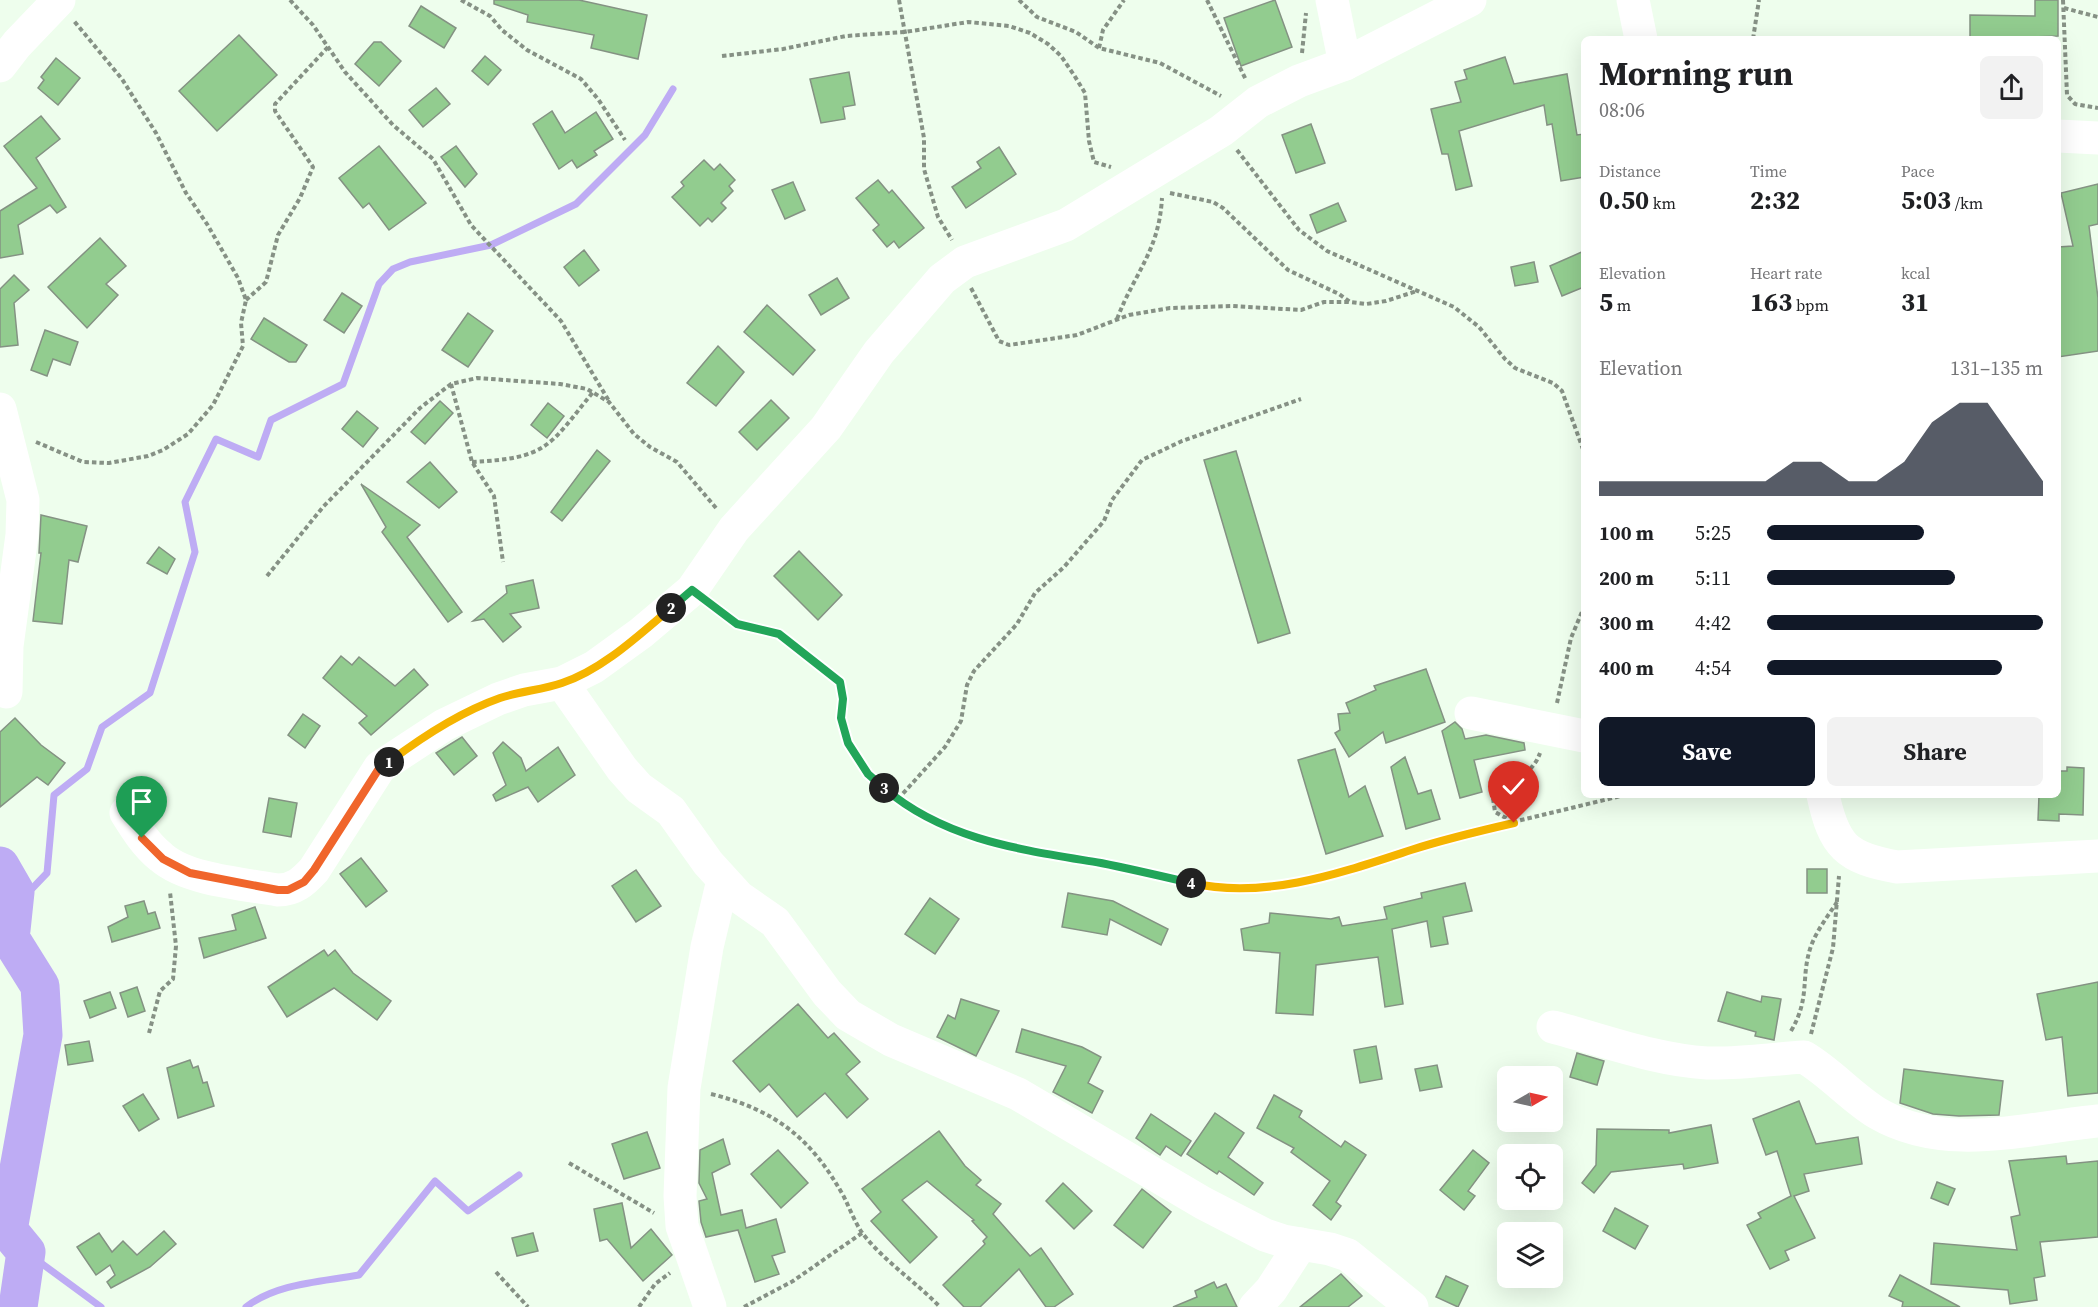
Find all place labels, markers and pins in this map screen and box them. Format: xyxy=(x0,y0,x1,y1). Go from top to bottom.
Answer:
pin: 2 xyxy=(656,593,686,623)
pin: 1 xyxy=(374,747,404,777)
pin xyxy=(1488,761,1539,823)
pin: 3 xyxy=(869,773,899,803)
pin xyxy=(116,776,167,838)
pin: 4 xyxy=(1176,868,1206,898)

